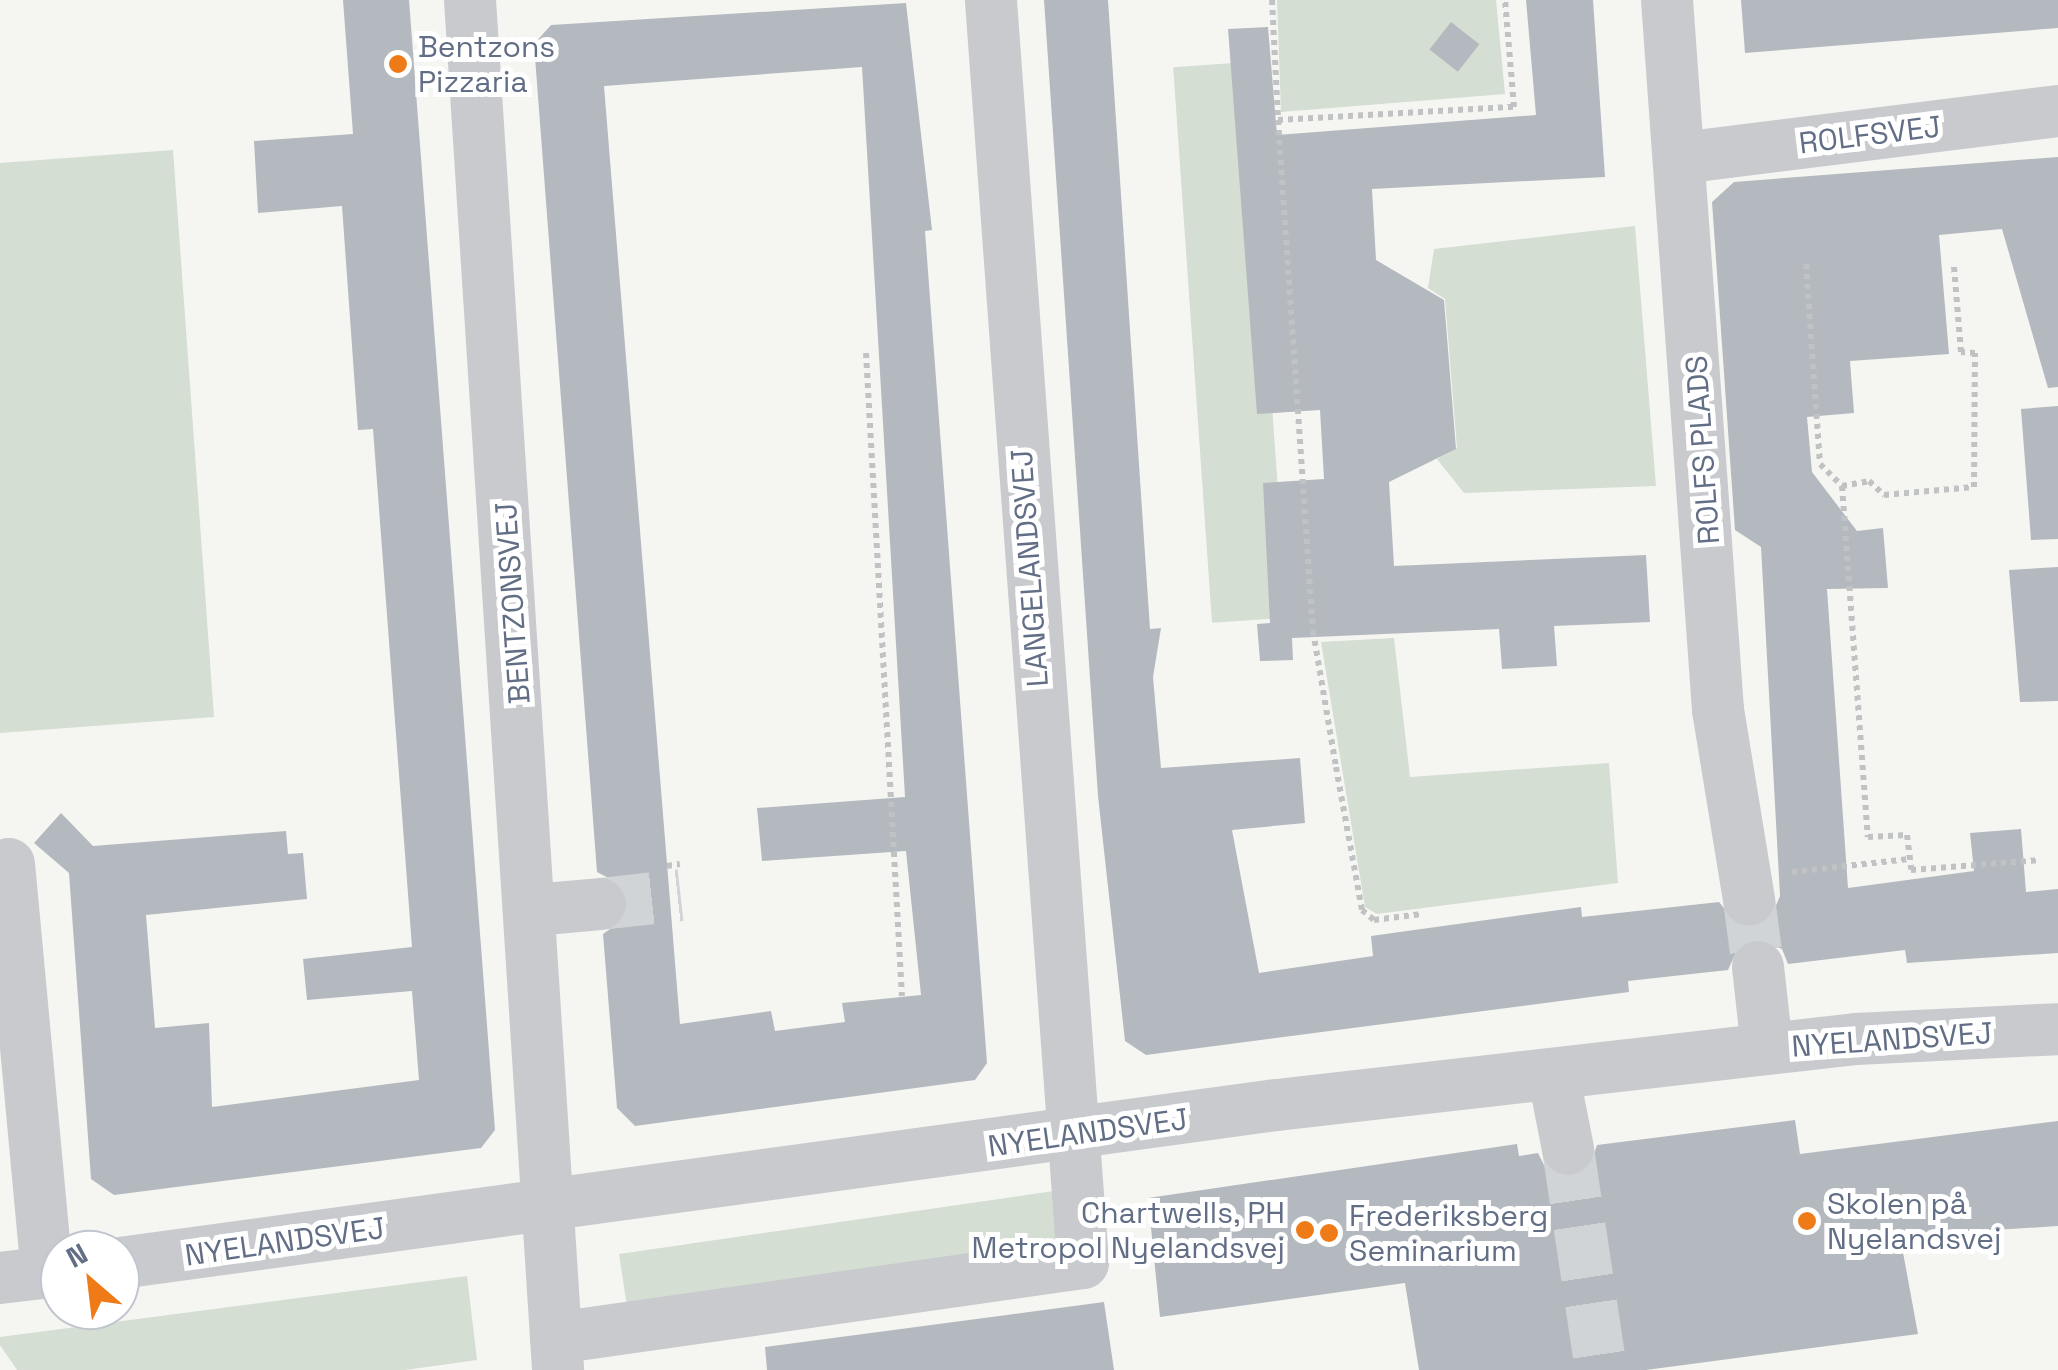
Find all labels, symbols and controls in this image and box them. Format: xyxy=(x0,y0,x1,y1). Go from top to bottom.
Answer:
place label: Bentzons Pizzaria xyxy=(418,29,555,100)
marker: Bentzons Pizzaria xyxy=(387,53,409,75)
street label: ROLFSVEJ xyxy=(1797,108,1943,162)
street label: ROLFS PLADS xyxy=(1678,354,1728,546)
street label: LANGELANDSVEJ xyxy=(1004,448,1056,688)
street label: BENTZONSVEJ xyxy=(488,501,538,705)
street label: NYELANDSVEJ xyxy=(1790,1015,1994,1065)
street label: NYELANDSVEJ xyxy=(986,1101,1190,1165)
place label: Skolen på Nyelandsvej xyxy=(1827,1186,2001,1256)
place label: Chartwells, PH Metropol Nyelandsvej xyxy=(972,1195,1285,1266)
place label: Frederiksberg Seminarium xyxy=(1349,1198,1548,1268)
street label: NYELANDSVEJ xyxy=(183,1210,387,1274)
marker: Skolen på Nyelandsvej xyxy=(1796,1210,1818,1232)
marker: Chartwells, PH Metropol Nyelandsvej xyxy=(1294,1219,1316,1241)
marker: Frederiksberg Seminarium xyxy=(1318,1222,1340,1244)
north arrow xyxy=(40,1230,140,1330)
text: N xyxy=(60,1235,94,1276)

